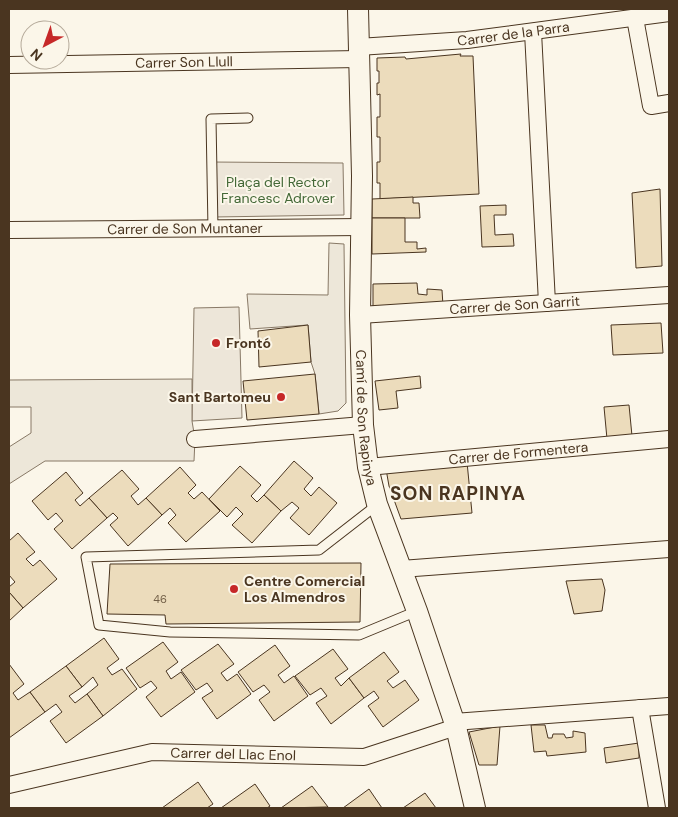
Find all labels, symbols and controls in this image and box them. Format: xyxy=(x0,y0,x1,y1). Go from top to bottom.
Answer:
street label: Carrer de la Parra xyxy=(457,17,571,50)
north arrow xyxy=(20,20,70,70)
text: N xyxy=(27,45,46,65)
street label: Carrer Son Llull xyxy=(135,52,233,72)
park label: Plaça del Rector Francesc Adrover xyxy=(221,173,335,207)
street label: Carrer de Son Muntaner xyxy=(107,219,263,238)
street label: Carrer de Son Garrit xyxy=(449,292,581,318)
place label: Frontó xyxy=(226,334,271,352)
marker: Frontó xyxy=(210,337,222,349)
street label: Camí de Son Rapinya xyxy=(352,349,381,487)
place label: Sant Bartomeu xyxy=(169,388,271,406)
marker: Sant Bartomeu xyxy=(275,391,287,403)
street label: Carrer de Formentera xyxy=(448,438,589,468)
district label: SON RAPINYA xyxy=(390,481,526,506)
place label: Centre Comercial Los Almendros xyxy=(244,572,365,606)
marker: Centre Comercial Los Almendros xyxy=(228,583,240,595)
house number: 46 xyxy=(153,592,167,606)
street label: Carrer del Llac Enol xyxy=(170,743,296,764)

